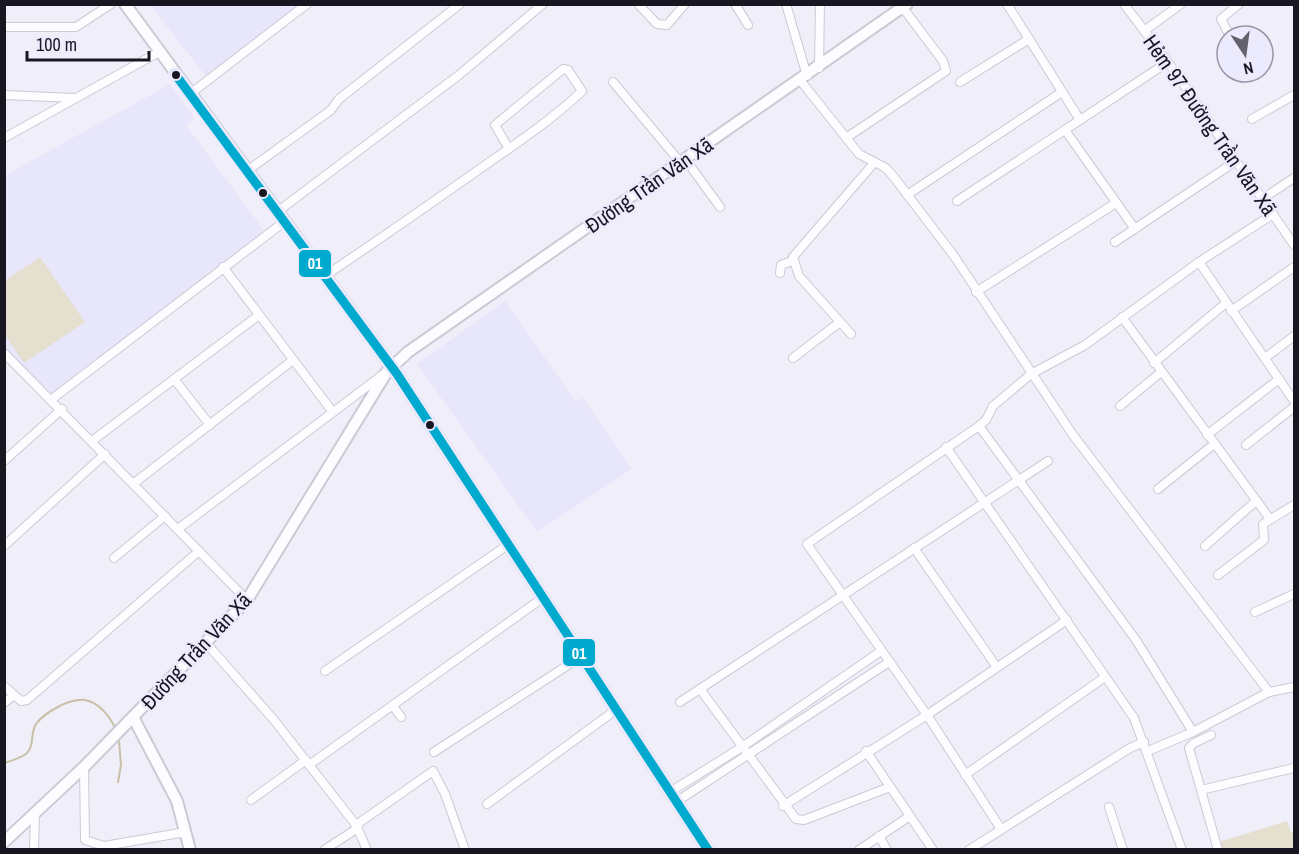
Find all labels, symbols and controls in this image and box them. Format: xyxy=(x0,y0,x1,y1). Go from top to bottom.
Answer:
scale bar xyxy=(27,24,148,62)
north arrow xyxy=(1215,24,1275,84)
street label: Hẻm 97 Đường Trần Văn Xã xyxy=(1136,29,1284,222)
text: 100 m xyxy=(36,32,77,57)
text: N xyxy=(1241,57,1255,80)
unlabelled marker xyxy=(170,69,182,81)
street label: Đường Trần Văn Xã xyxy=(579,130,719,240)
unlabelled marker xyxy=(257,187,269,199)
line badge: 01 xyxy=(298,249,332,278)
text: 01 xyxy=(308,252,323,274)
unlabelled marker xyxy=(424,419,436,431)
street label: Đường Trần Văn Xã xyxy=(134,586,258,716)
line badge: 01 xyxy=(562,638,596,667)
text: 01 xyxy=(572,642,587,664)

